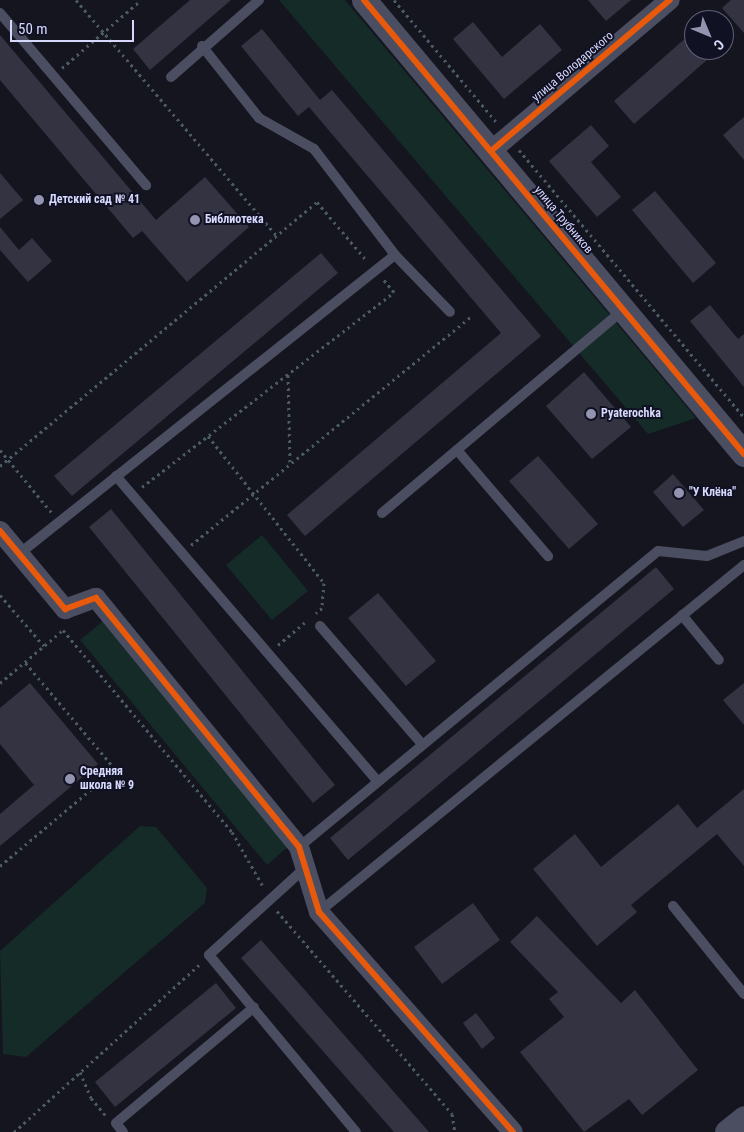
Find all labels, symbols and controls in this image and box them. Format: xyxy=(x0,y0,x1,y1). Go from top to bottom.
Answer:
scale bar xyxy=(12,10,136,42)
north arrow xyxy=(684,10,734,60)
text: 50 m xyxy=(18,20,48,38)
street label: улица Володарского xyxy=(529,29,617,105)
text: С xyxy=(710,36,727,53)
street label: улица Трубников xyxy=(531,183,595,257)
place label: Детский сад № 41 xyxy=(49,193,140,207)
marker: Детский сад № 41 xyxy=(33,194,45,206)
place label: Библиотека xyxy=(205,213,264,227)
marker: Библиотека xyxy=(189,214,201,226)
place label: Pyaterochka xyxy=(601,407,661,421)
marker: Pyaterochka xyxy=(585,408,597,420)
place label: "У Клёна" xyxy=(689,486,736,500)
marker: "У Клёна" xyxy=(673,487,685,499)
place label: Средняя школа № 9 xyxy=(80,765,134,793)
marker: Средняя школа № 9 xyxy=(64,773,76,785)

